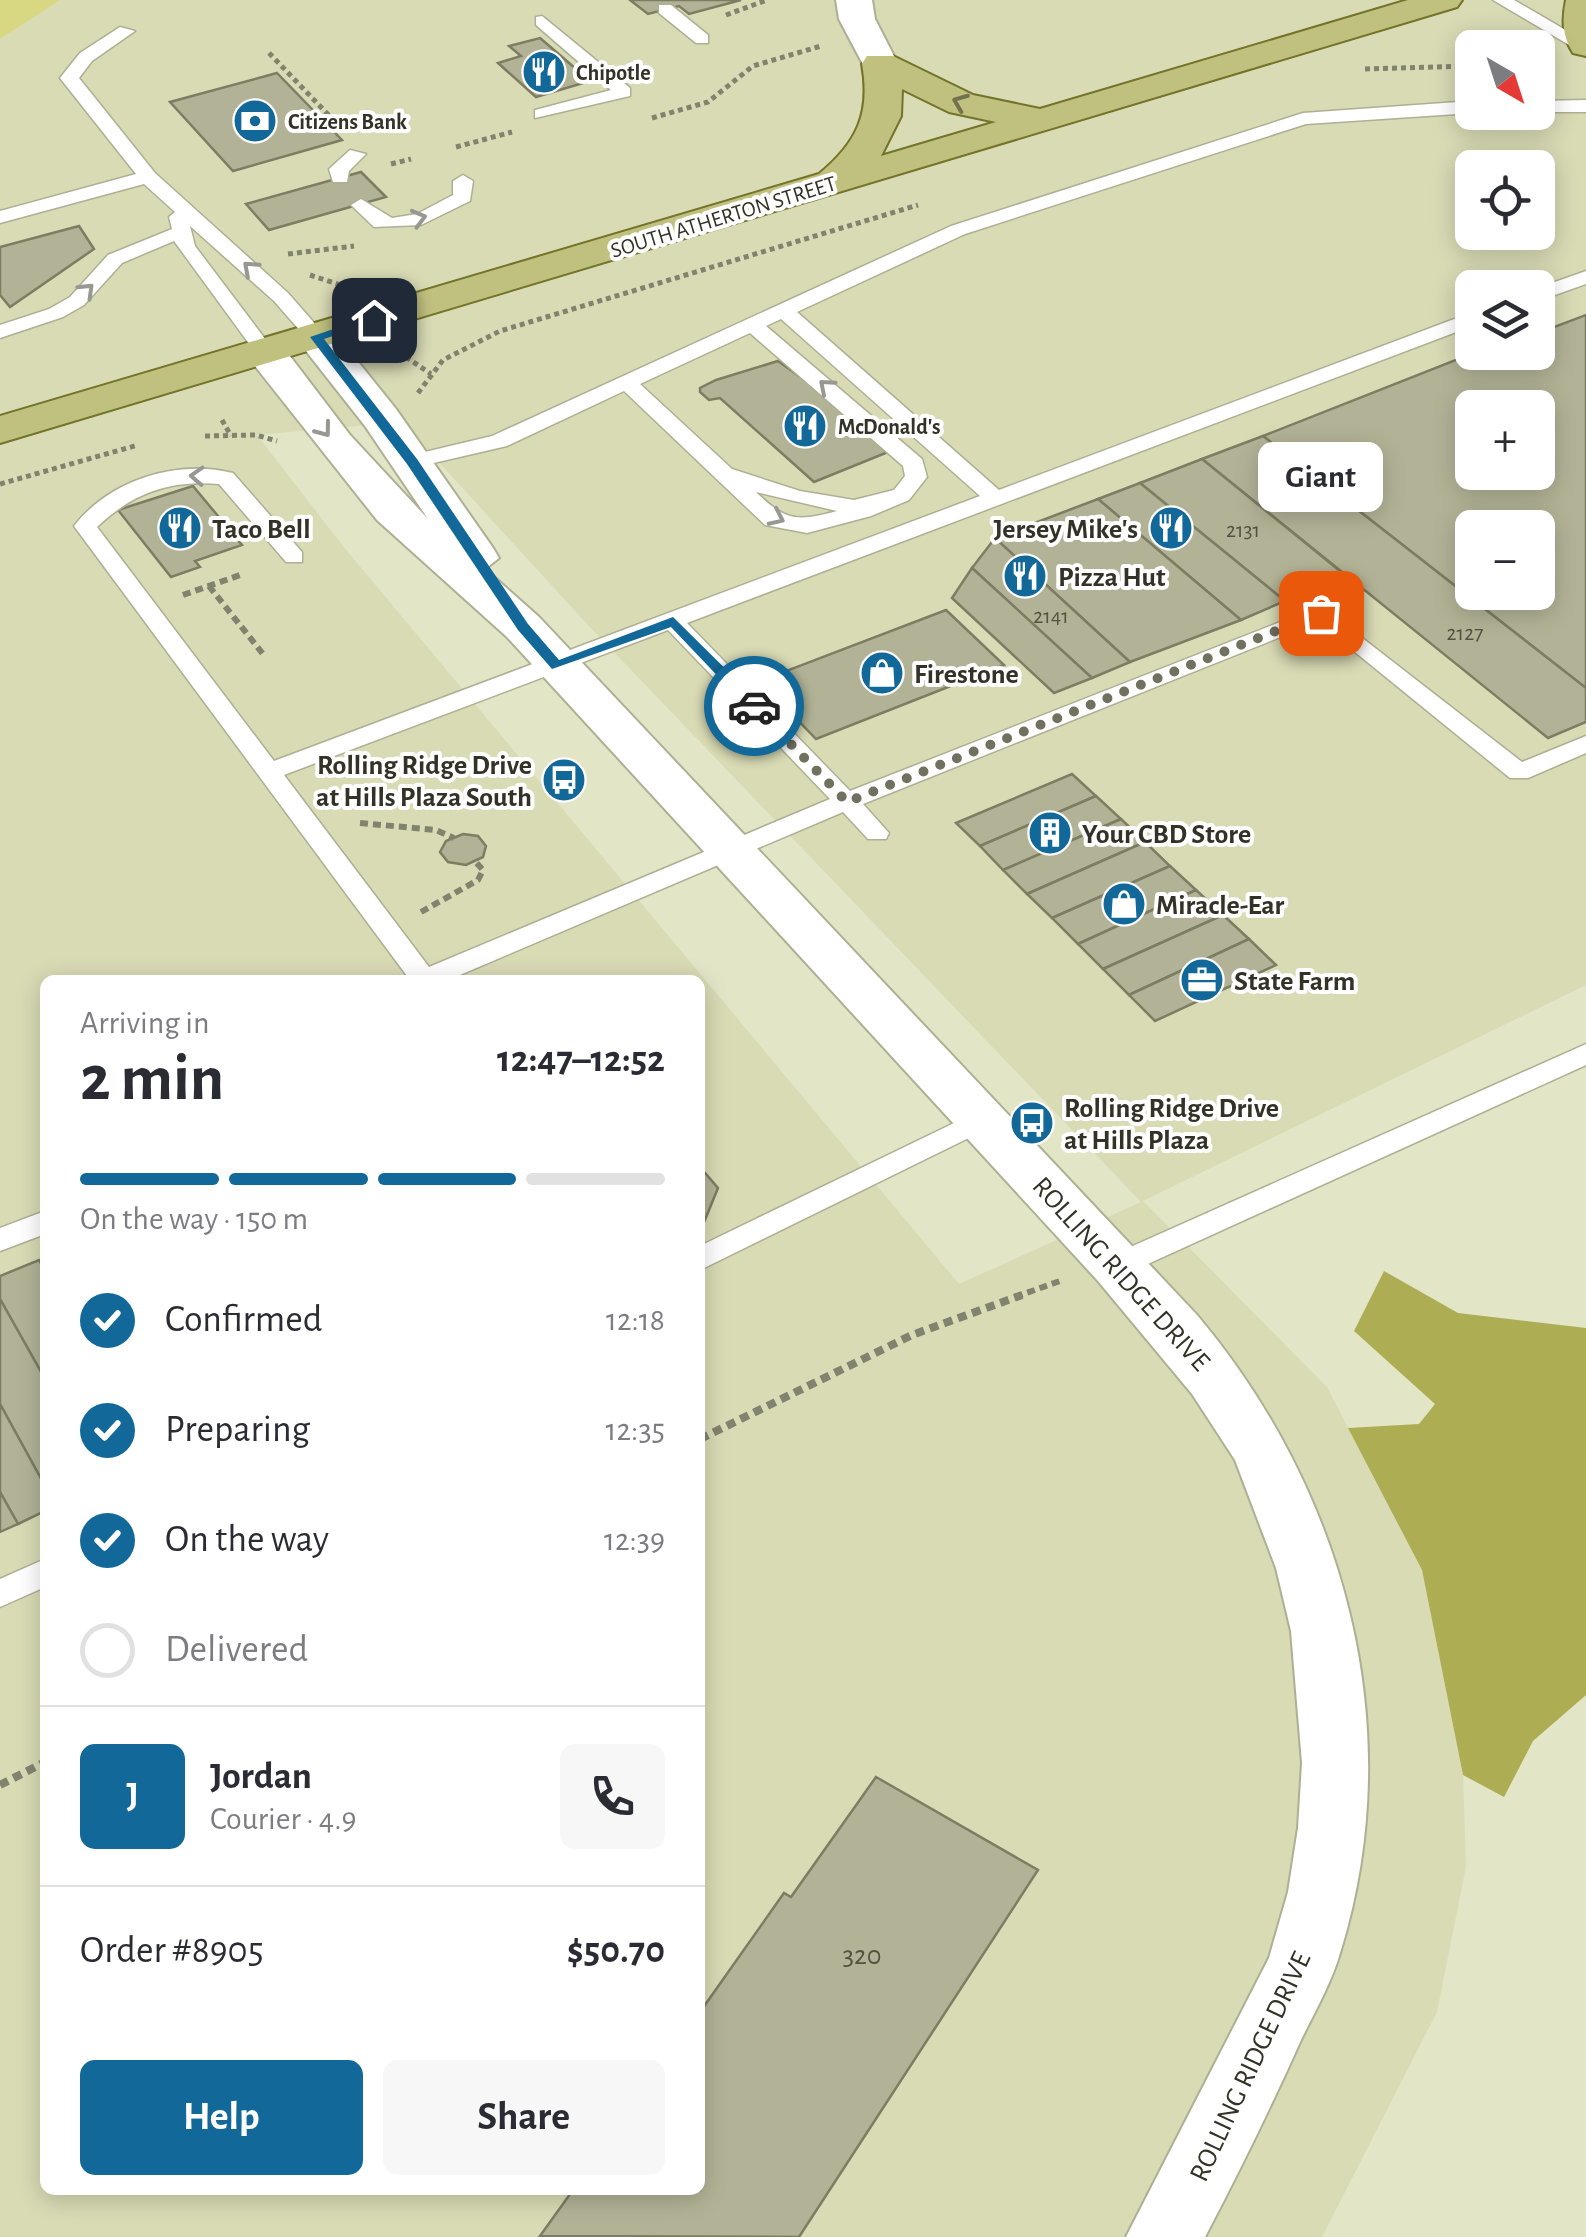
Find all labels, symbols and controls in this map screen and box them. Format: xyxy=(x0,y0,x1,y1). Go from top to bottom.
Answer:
north arrow xyxy=(1455,30,1555,130)
map controls xyxy=(1455,30,1555,610)
restaurant icon: Chipotle xyxy=(521,49,567,95)
place label: Chipotle xyxy=(576,62,651,84)
one-way arrow xyxy=(952,93,969,113)
bank icon: Citizens Bank xyxy=(232,98,278,144)
place label: Citizens Bank xyxy=(288,111,407,133)
button: locate xyxy=(1455,150,1555,250)
street label: SOUTH ATHERTON STREET xyxy=(608,172,839,262)
one-way arrow xyxy=(410,209,427,230)
one-way arrow xyxy=(243,262,262,280)
button: layers xyxy=(1455,270,1555,370)
pin xyxy=(332,278,417,363)
one-way arrow xyxy=(75,284,93,302)
icon: home xyxy=(347,293,402,348)
one-way arrow xyxy=(819,380,838,398)
button: + xyxy=(1455,390,1555,490)
restaurant icon: McDonald's xyxy=(782,403,828,449)
place label: McDonald's xyxy=(838,416,940,438)
one-way arrow xyxy=(312,419,329,437)
callout: Giant xyxy=(1258,443,1384,513)
text: Giant xyxy=(1285,461,1356,493)
one-way arrow xyxy=(189,466,205,487)
restaurant icon: Taco Bell xyxy=(157,505,203,551)
restaurant icon: Jersey Mike's xyxy=(1148,505,1194,551)
one-way arrow xyxy=(766,506,784,526)
button: − xyxy=(1455,510,1555,610)
place label: Taco Bell xyxy=(212,516,311,544)
place label: Jersey Mike's xyxy=(993,516,1138,544)
house number: 2131 xyxy=(1226,519,1260,541)
restaurant icon: Pizza Hut xyxy=(1002,553,1048,599)
place label: Pizza Hut xyxy=(1058,564,1166,592)
pin xyxy=(1279,571,1364,656)
icon: bag xyxy=(1294,586,1349,641)
house number: 2141 xyxy=(1033,605,1069,627)
house number: 2127 xyxy=(1447,622,1483,644)
shop icon: Firestone xyxy=(859,650,905,696)
courier xyxy=(704,656,804,756)
place label: Firestone xyxy=(914,661,1019,689)
icon: car xyxy=(727,679,782,734)
place label: Rolling Ridge Drive at Hills Plaza South xyxy=(316,752,532,812)
bus stop icon: Rolling Ridge Drive at Hills Plaza South xyxy=(541,757,587,803)
building icon: Your CBD Store xyxy=(1027,810,1073,856)
place label: Your CBD Store xyxy=(1082,821,1251,849)
shop icon: Miracle-Ear xyxy=(1101,881,1147,927)
place label: Miracle-Ear xyxy=(1156,892,1285,920)
office icon: State Farm xyxy=(1179,957,1225,1003)
place label: State Farm xyxy=(1234,968,1355,996)
text: Arriving in xyxy=(80,1007,209,1039)
text: 12:47–12:52 xyxy=(497,1041,665,1079)
text: 2 min xyxy=(80,1047,224,1112)
place label: Rolling Ridge Drive at Hills Plaza xyxy=(1064,1095,1279,1155)
bus stop icon: Rolling Ridge Drive at Hills Plaza xyxy=(1009,1100,1055,1146)
street label: ROLLING RIDGE DRIVE xyxy=(1026,1172,1215,1377)
text: On the way · 150 m xyxy=(80,1203,308,1235)
icon: check xyxy=(80,1293,135,1348)
text: Confirmed xyxy=(165,1301,322,1339)
text: 12:18 xyxy=(606,1304,665,1336)
icon: check xyxy=(80,1403,135,1458)
text: Preparing xyxy=(165,1411,310,1449)
text: 12:35 xyxy=(606,1414,665,1446)
icon: check xyxy=(80,1513,135,1568)
text: On the way xyxy=(165,1521,329,1559)
text: 12:39 xyxy=(604,1524,665,1556)
text: Delivered xyxy=(165,1631,308,1669)
button: phone xyxy=(560,1744,665,1849)
text: Jordan xyxy=(210,1758,312,1796)
text: J xyxy=(126,1777,139,1815)
text: Courier · 4.9 xyxy=(210,1803,357,1835)
text: Order #8905 xyxy=(80,1932,264,1970)
text: $50.70 xyxy=(567,1932,665,1970)
house number: 320 xyxy=(842,1942,882,1970)
street label: ROLLING RIDGE DRIVE xyxy=(1185,1948,1316,2186)
button: Help xyxy=(80,2060,363,2175)
button: Share xyxy=(383,2060,665,2175)

